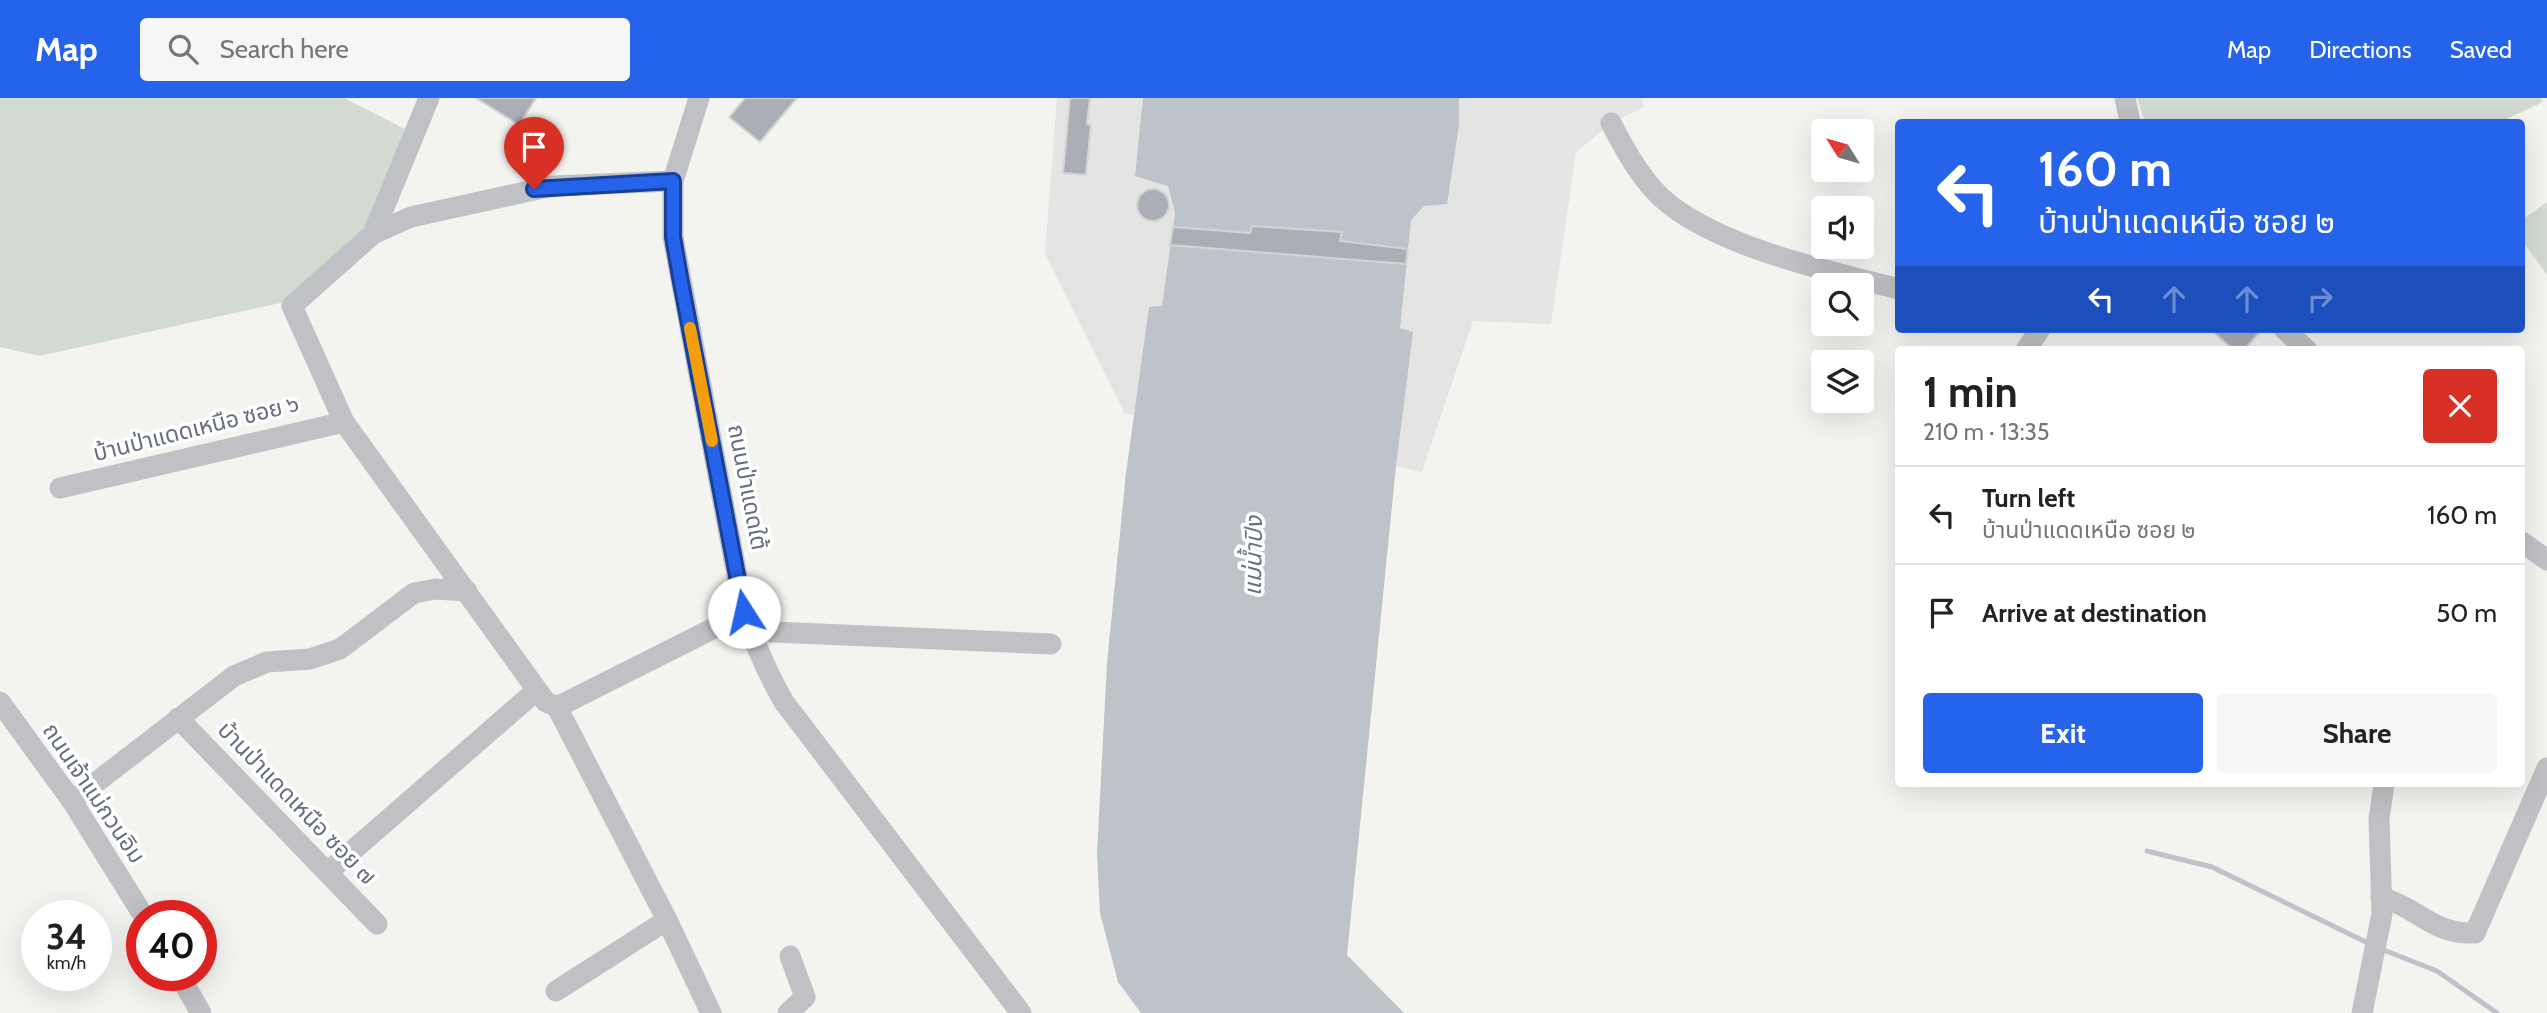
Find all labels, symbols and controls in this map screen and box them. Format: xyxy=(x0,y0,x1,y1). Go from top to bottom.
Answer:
search box xyxy=(140,18,630,81)
text: Map xyxy=(35,29,98,69)
icon: search xyxy=(164,30,202,68)
text: Search here xyxy=(220,33,349,65)
text: Map xyxy=(2227,35,2271,64)
text: Directions xyxy=(2309,35,2412,64)
text: Saved xyxy=(2450,35,2512,64)
pin xyxy=(504,117,564,189)
north arrow xyxy=(1811,119,1874,182)
map controls xyxy=(1811,119,1874,413)
icon: arrive xyxy=(515,128,553,166)
text: 160 m xyxy=(2038,139,2172,198)
icon: left xyxy=(1923,147,2014,238)
button: sound xyxy=(1811,196,1874,259)
text: บ้านป่าแดดเหนือ ซอย ๒ xyxy=(2038,202,2335,241)
button: search xyxy=(1811,273,1874,336)
icon: left xyxy=(2082,280,2120,318)
icon: ahead xyxy=(2155,280,2193,318)
icon: ahead xyxy=(2228,280,2266,318)
icon: right xyxy=(2301,280,2339,318)
button: layers xyxy=(1811,350,1874,413)
text: 1 min xyxy=(1923,366,2018,418)
button: close xyxy=(2423,369,2497,443)
street label: บ้านป่าแดดเหนือ ซอย ๖ xyxy=(90,389,302,467)
text: 210 m · 13:35 xyxy=(1923,418,2049,446)
street label: ถนนป่าแดดใต้ xyxy=(722,422,774,552)
text: Turn left xyxy=(1982,482,2075,514)
icon: left xyxy=(1923,496,1961,534)
text: 160 m xyxy=(2427,499,2497,531)
water label: แม่น้ำปิง xyxy=(1236,514,1268,596)
text: บ้านป่าแดดเหนือ ซอย ๒ xyxy=(1982,516,2195,544)
position arrow xyxy=(707,575,781,649)
icon: arrive xyxy=(1923,594,1961,632)
text: Arrive at destination xyxy=(1982,597,2207,629)
text: 50 m xyxy=(2436,597,2497,629)
button: Exit xyxy=(1923,693,2203,773)
button: Share xyxy=(2217,693,2497,773)
street label: บ้านป่าแดดเหนือ ซอย ๗ xyxy=(212,716,382,890)
street label: ถนนเจ้าแม่กวนอิม xyxy=(37,717,151,869)
speed limit sign: 40 xyxy=(126,900,217,991)
text: 34 xyxy=(46,915,87,958)
text: km/h xyxy=(47,952,86,974)

